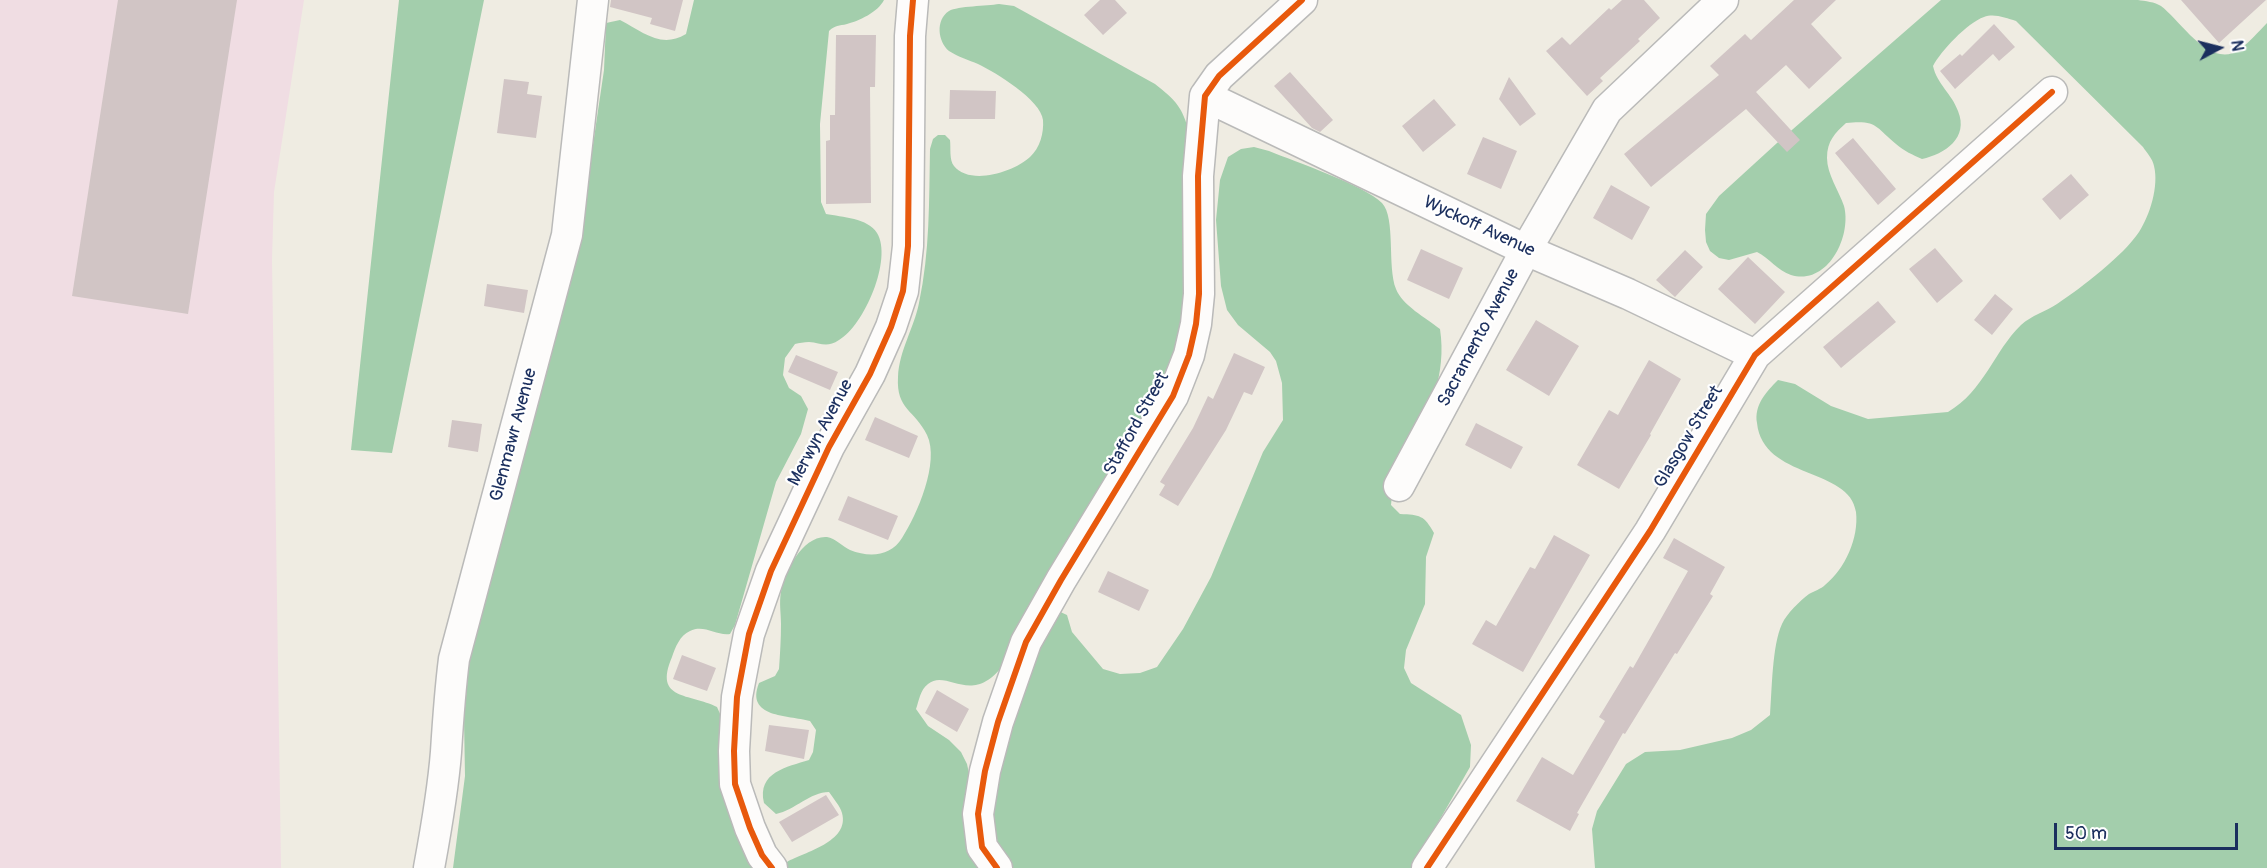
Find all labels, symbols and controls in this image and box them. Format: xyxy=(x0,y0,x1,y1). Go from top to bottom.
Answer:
north arrow xyxy=(2189,18,2249,78)
text: N xyxy=(2226,39,2247,52)
street label: Wyckoff Avenue xyxy=(1420,192,1538,262)
street label: Sacramento Avenue xyxy=(1433,265,1525,411)
street label: Glenmawr Avenue xyxy=(486,366,542,504)
street label: Stafford Street xyxy=(1100,368,1174,480)
street label: Merwyn Avenue xyxy=(784,376,858,490)
street label: Glasgow Street xyxy=(1650,382,1728,492)
scale bar xyxy=(2057,811,2242,849)
text: 50 m xyxy=(2065,822,2107,845)

